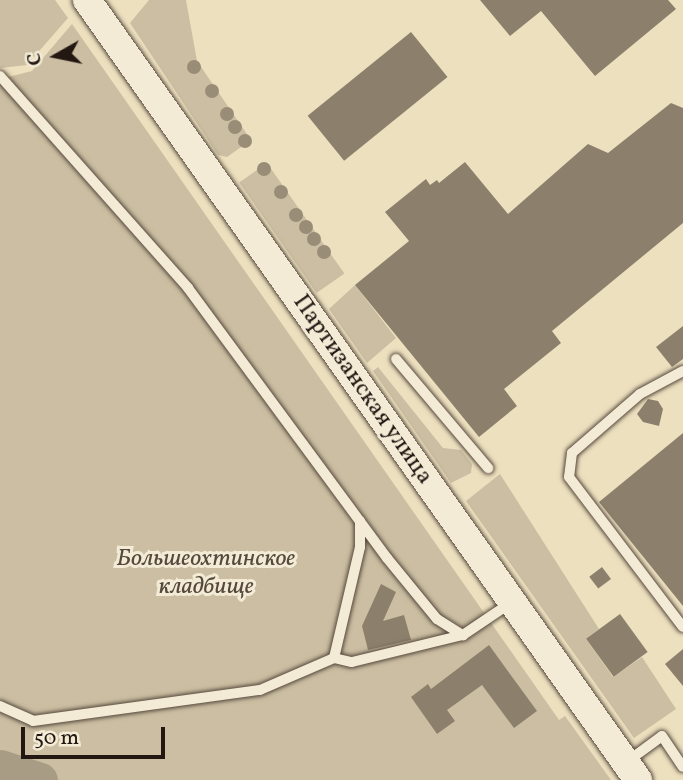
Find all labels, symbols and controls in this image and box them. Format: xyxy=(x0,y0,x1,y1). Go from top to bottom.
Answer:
north arrow xyxy=(21,21,91,91)
text: С xyxy=(21,51,49,67)
street label: Партизанская улица xyxy=(285,289,439,491)
park label: Большеохтинское кладбище xyxy=(117,546,295,602)
scale bar xyxy=(24,714,168,758)
text: 50 m xyxy=(34,724,79,753)

